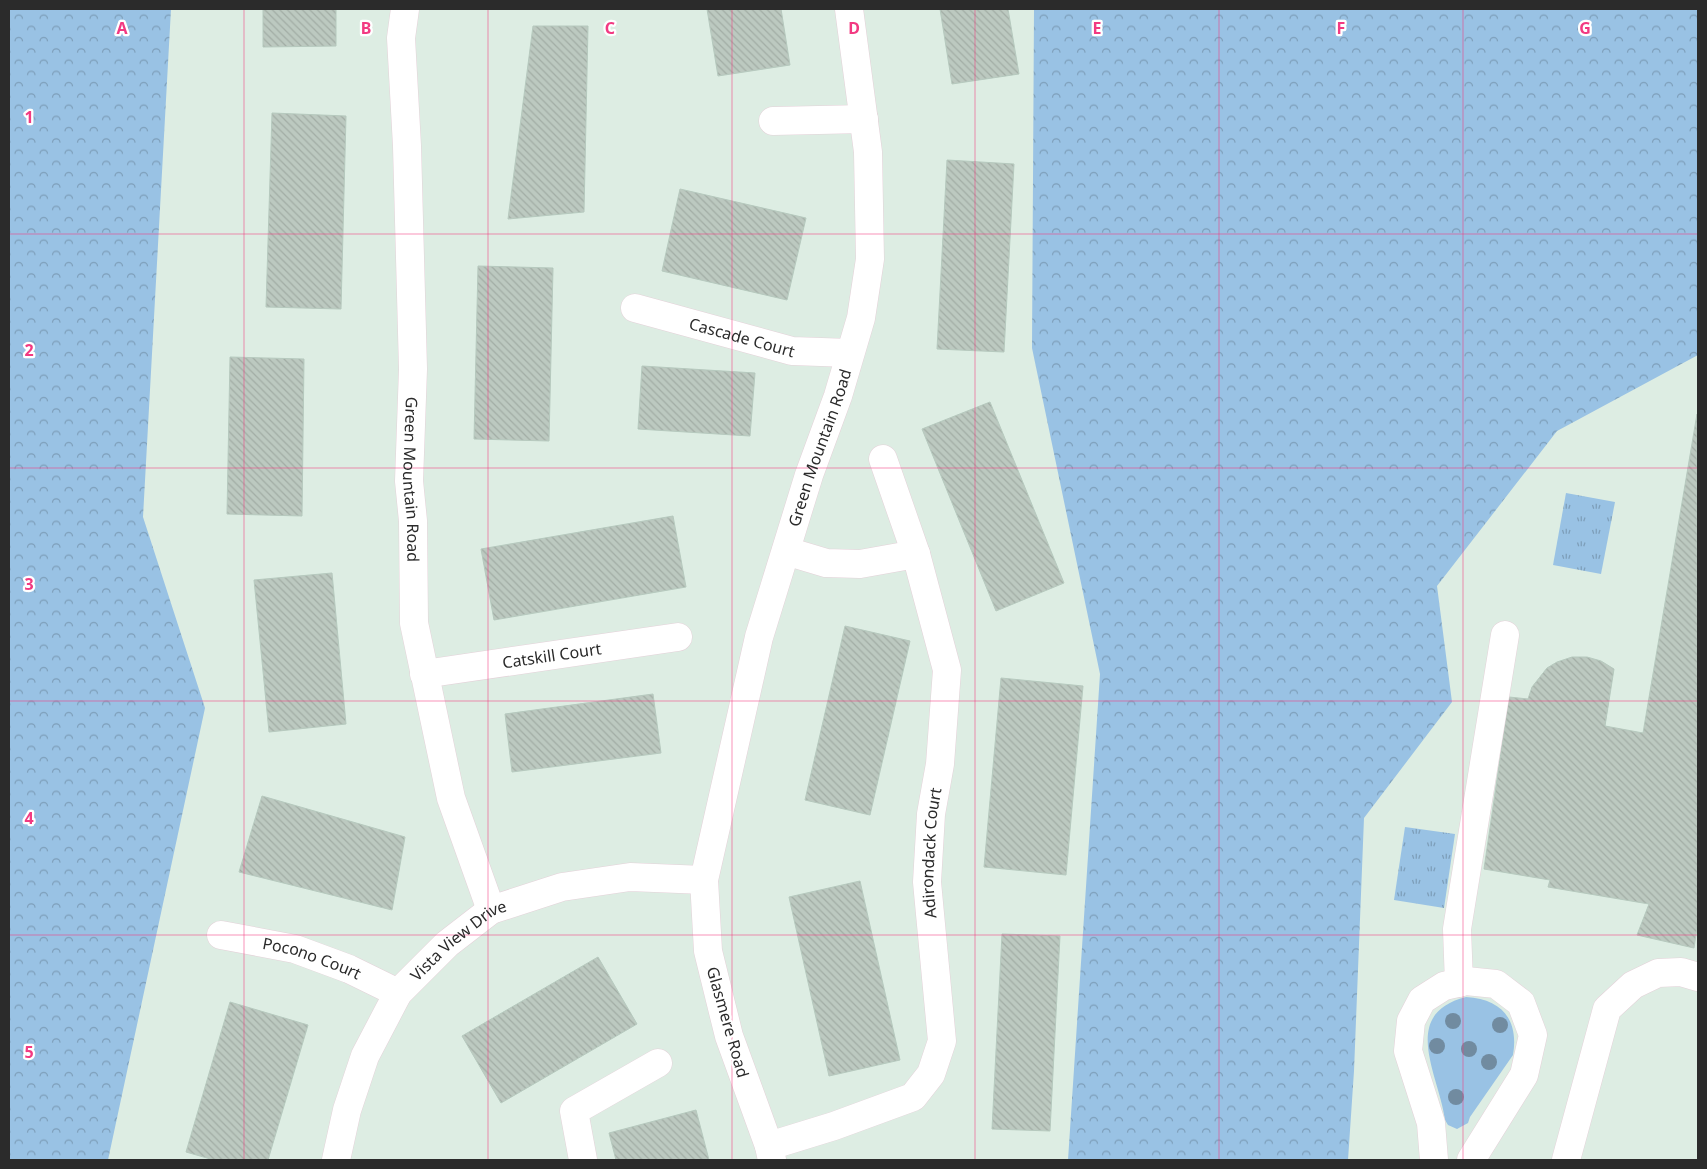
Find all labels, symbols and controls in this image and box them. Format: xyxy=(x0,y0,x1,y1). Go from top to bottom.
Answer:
text: A xyxy=(116,17,128,39)
text: B xyxy=(361,17,371,39)
text: C xyxy=(605,17,615,39)
text: D xyxy=(848,17,860,39)
text: E xyxy=(1093,17,1102,39)
text: F xyxy=(1337,17,1345,39)
text: G xyxy=(1579,17,1591,39)
text: 1 xyxy=(24,106,34,128)
street label: Cascade Court xyxy=(687,312,798,362)
text: 2 xyxy=(24,339,34,361)
street label: Green Mountain Road xyxy=(783,366,856,529)
street label: Green Mountain Road xyxy=(398,396,424,562)
text: 3 xyxy=(24,573,34,595)
street label: Catskill Court xyxy=(501,637,603,673)
street label: Adirondack Court xyxy=(916,786,947,919)
text: 4 xyxy=(24,807,34,829)
street label: Vista View Drive xyxy=(405,895,509,986)
street label: Pocono Court xyxy=(261,932,365,984)
street label: Glasmere Road xyxy=(702,964,754,1080)
text: 5 xyxy=(24,1041,34,1063)

